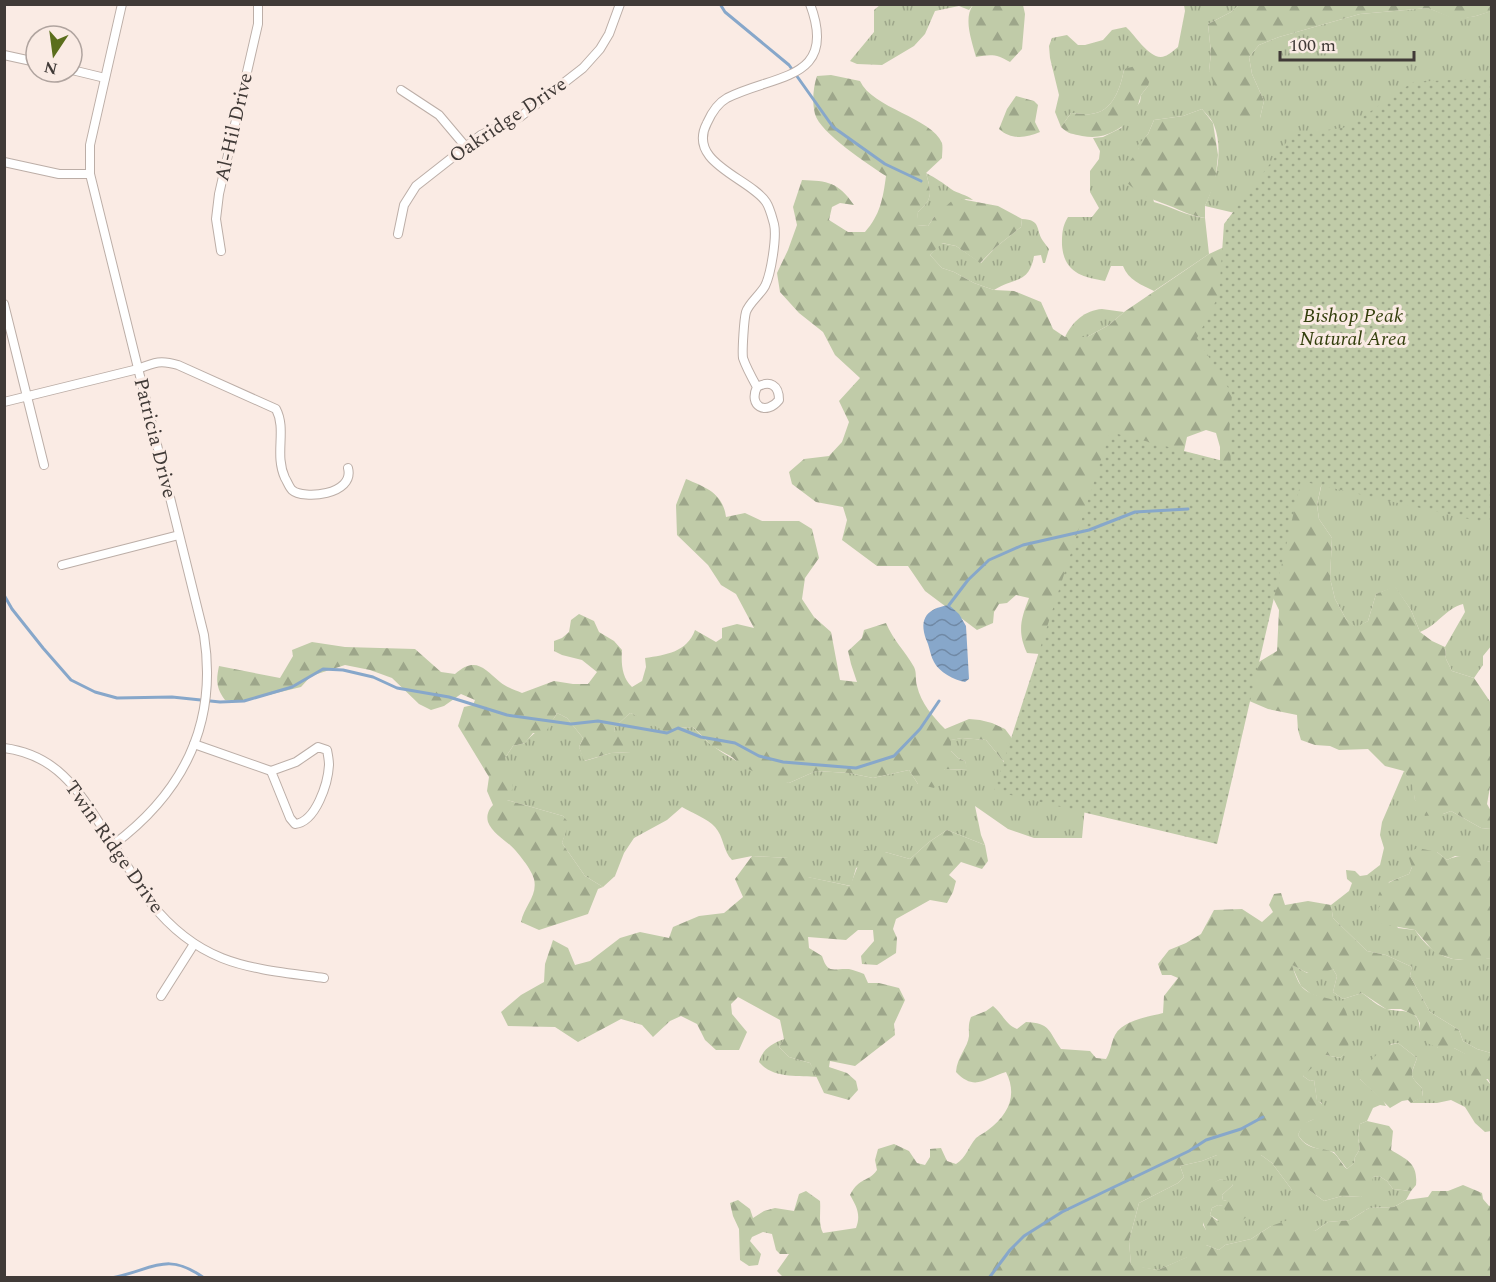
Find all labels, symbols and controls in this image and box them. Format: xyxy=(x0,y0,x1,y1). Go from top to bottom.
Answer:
north arrow xyxy=(24,24,84,84)
scale bar xyxy=(1280,24,1414,62)
text: 100 m xyxy=(1289,32,1336,59)
text: N xyxy=(42,54,60,81)
street label: Oakridge Drive xyxy=(443,69,573,171)
street label: Al-Hil Drive xyxy=(207,70,261,184)
park label: Bishop Peak Natural Area xyxy=(1299,301,1407,354)
street label: Patricia Drive xyxy=(126,375,184,501)
street label: Twin Ridge Drive xyxy=(57,774,171,920)

